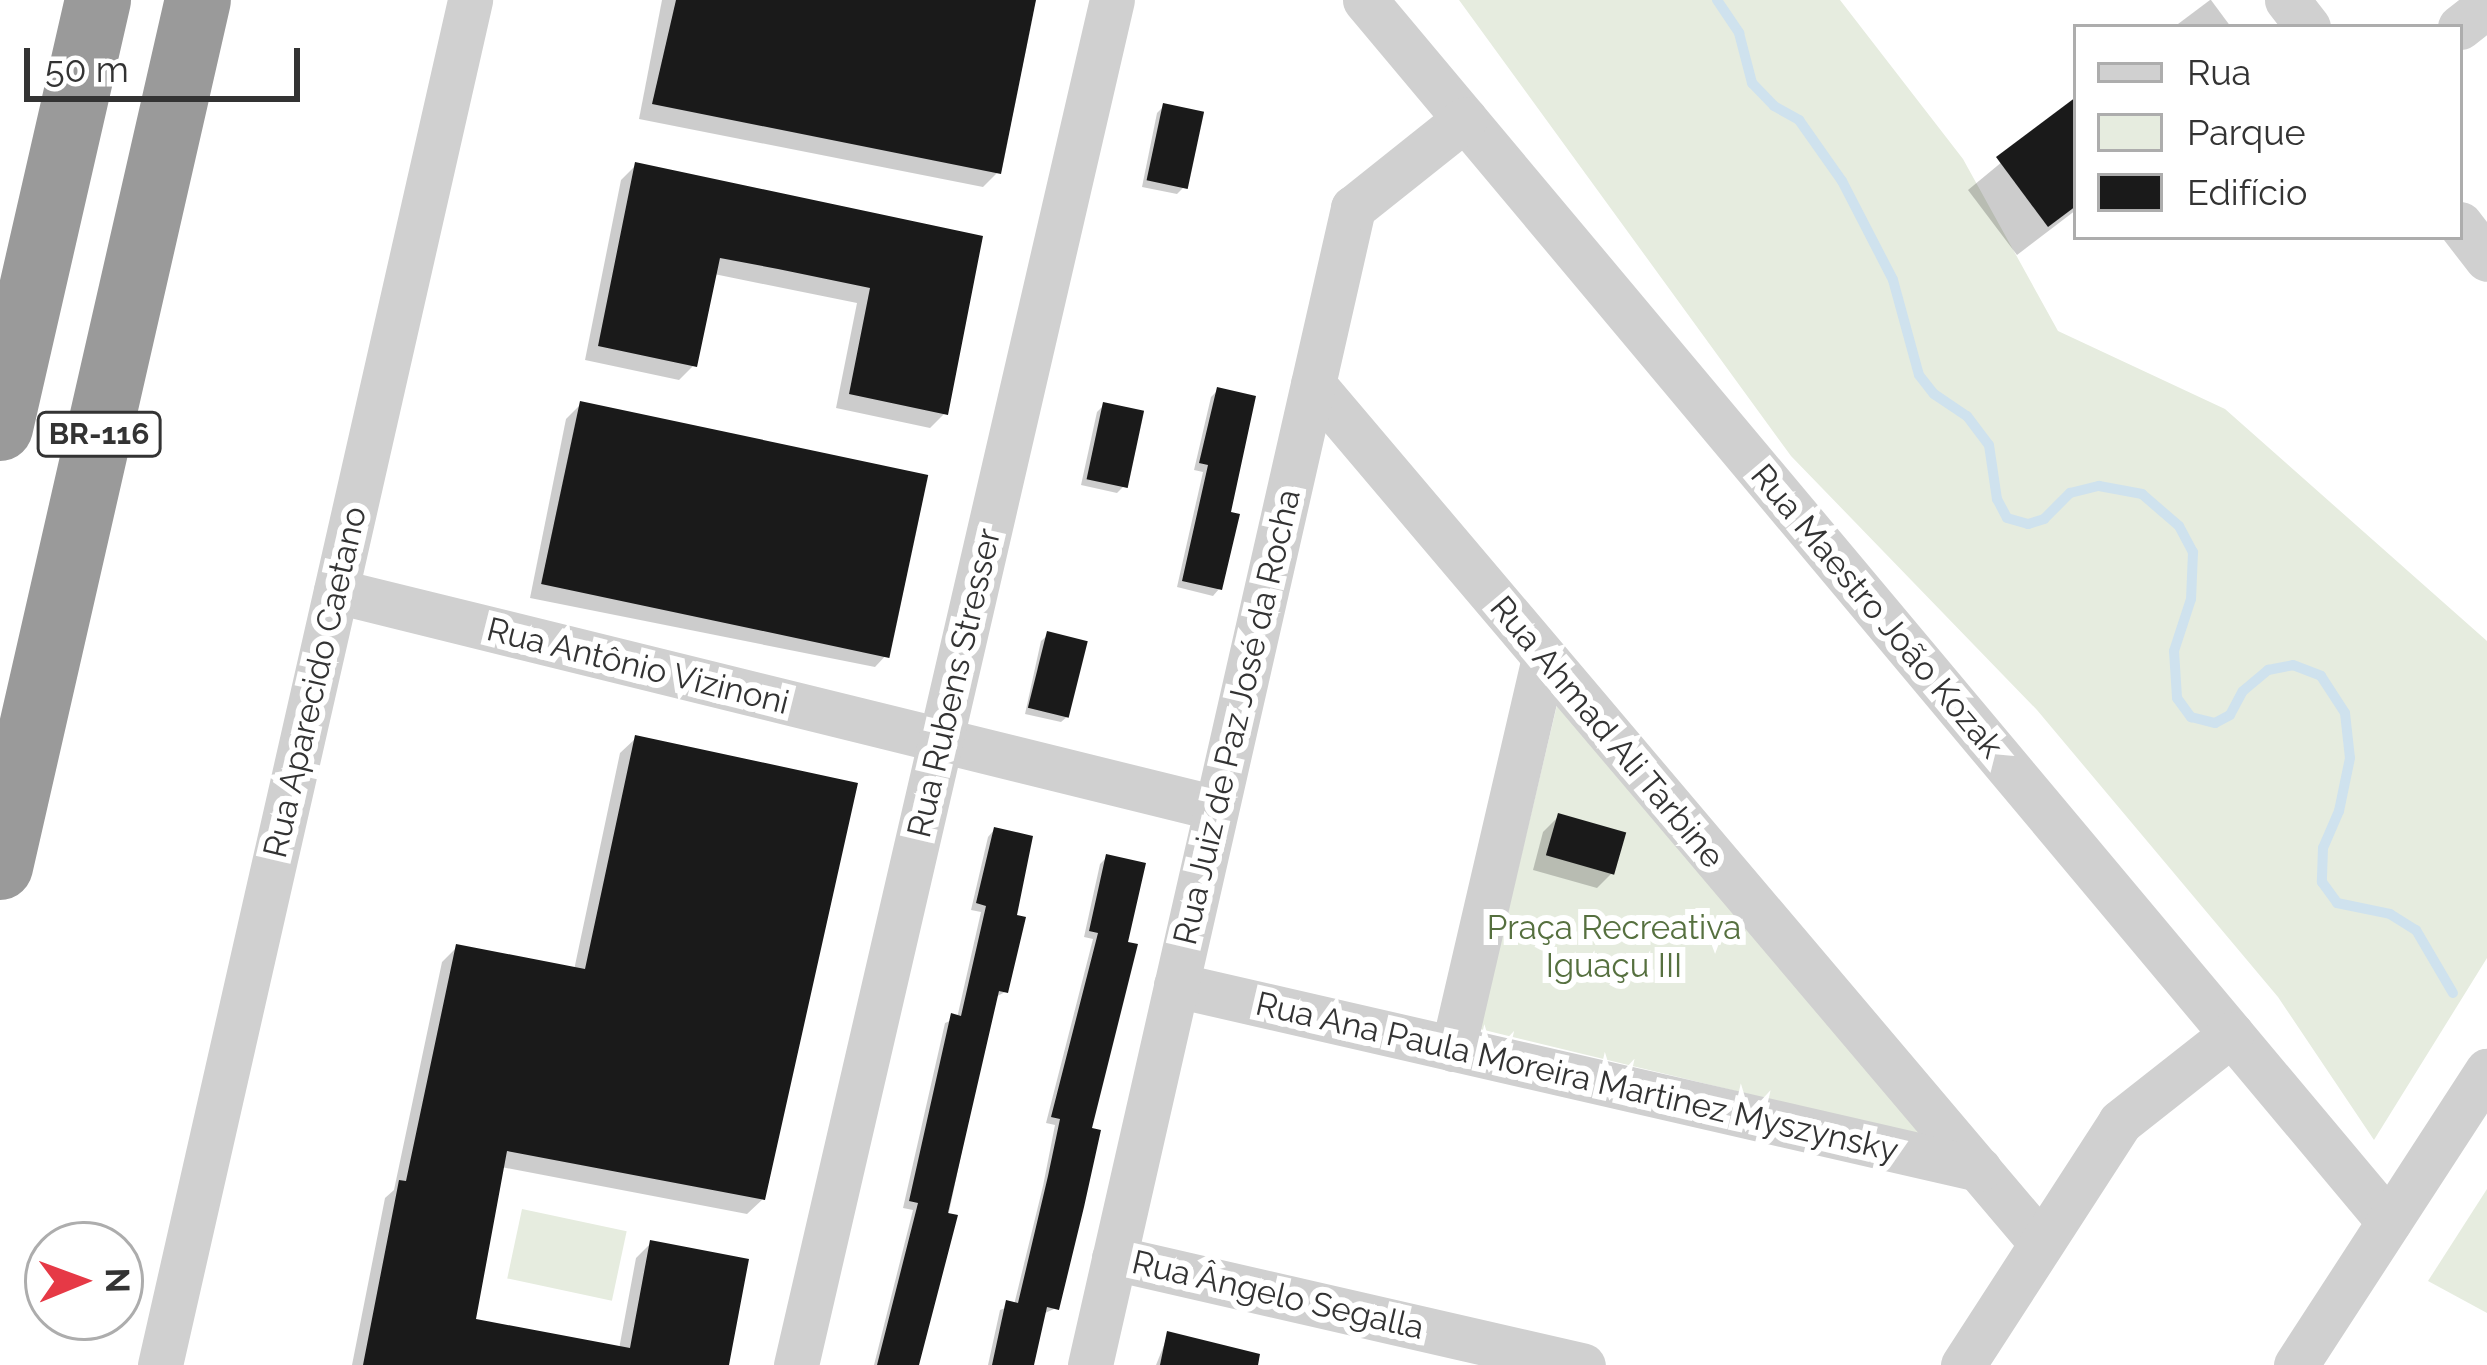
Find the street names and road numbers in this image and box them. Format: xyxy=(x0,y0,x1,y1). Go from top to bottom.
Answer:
road number: BR-116 xyxy=(36,410,162,458)
street label: Rua Maestro João Kozak xyxy=(1742,456,2012,766)
street label: Rua Juiz de Paz José da Rocha xyxy=(1165,485,1309,949)
street label: Rua Aparecido Caetano xyxy=(255,502,375,862)
street label: Rua Rubens Stresser xyxy=(899,525,1009,841)
street label: Rua Ahmad Ali Tarbine xyxy=(1481,587,1733,877)
street label: Rua Antônio Vizinoni xyxy=(482,609,794,723)
street label: Rua Ana Paula Moreira Martinez Myszynsky xyxy=(1251,984,1903,1170)
street label: Rua Ângelo Segalla xyxy=(1128,1242,1428,1348)

